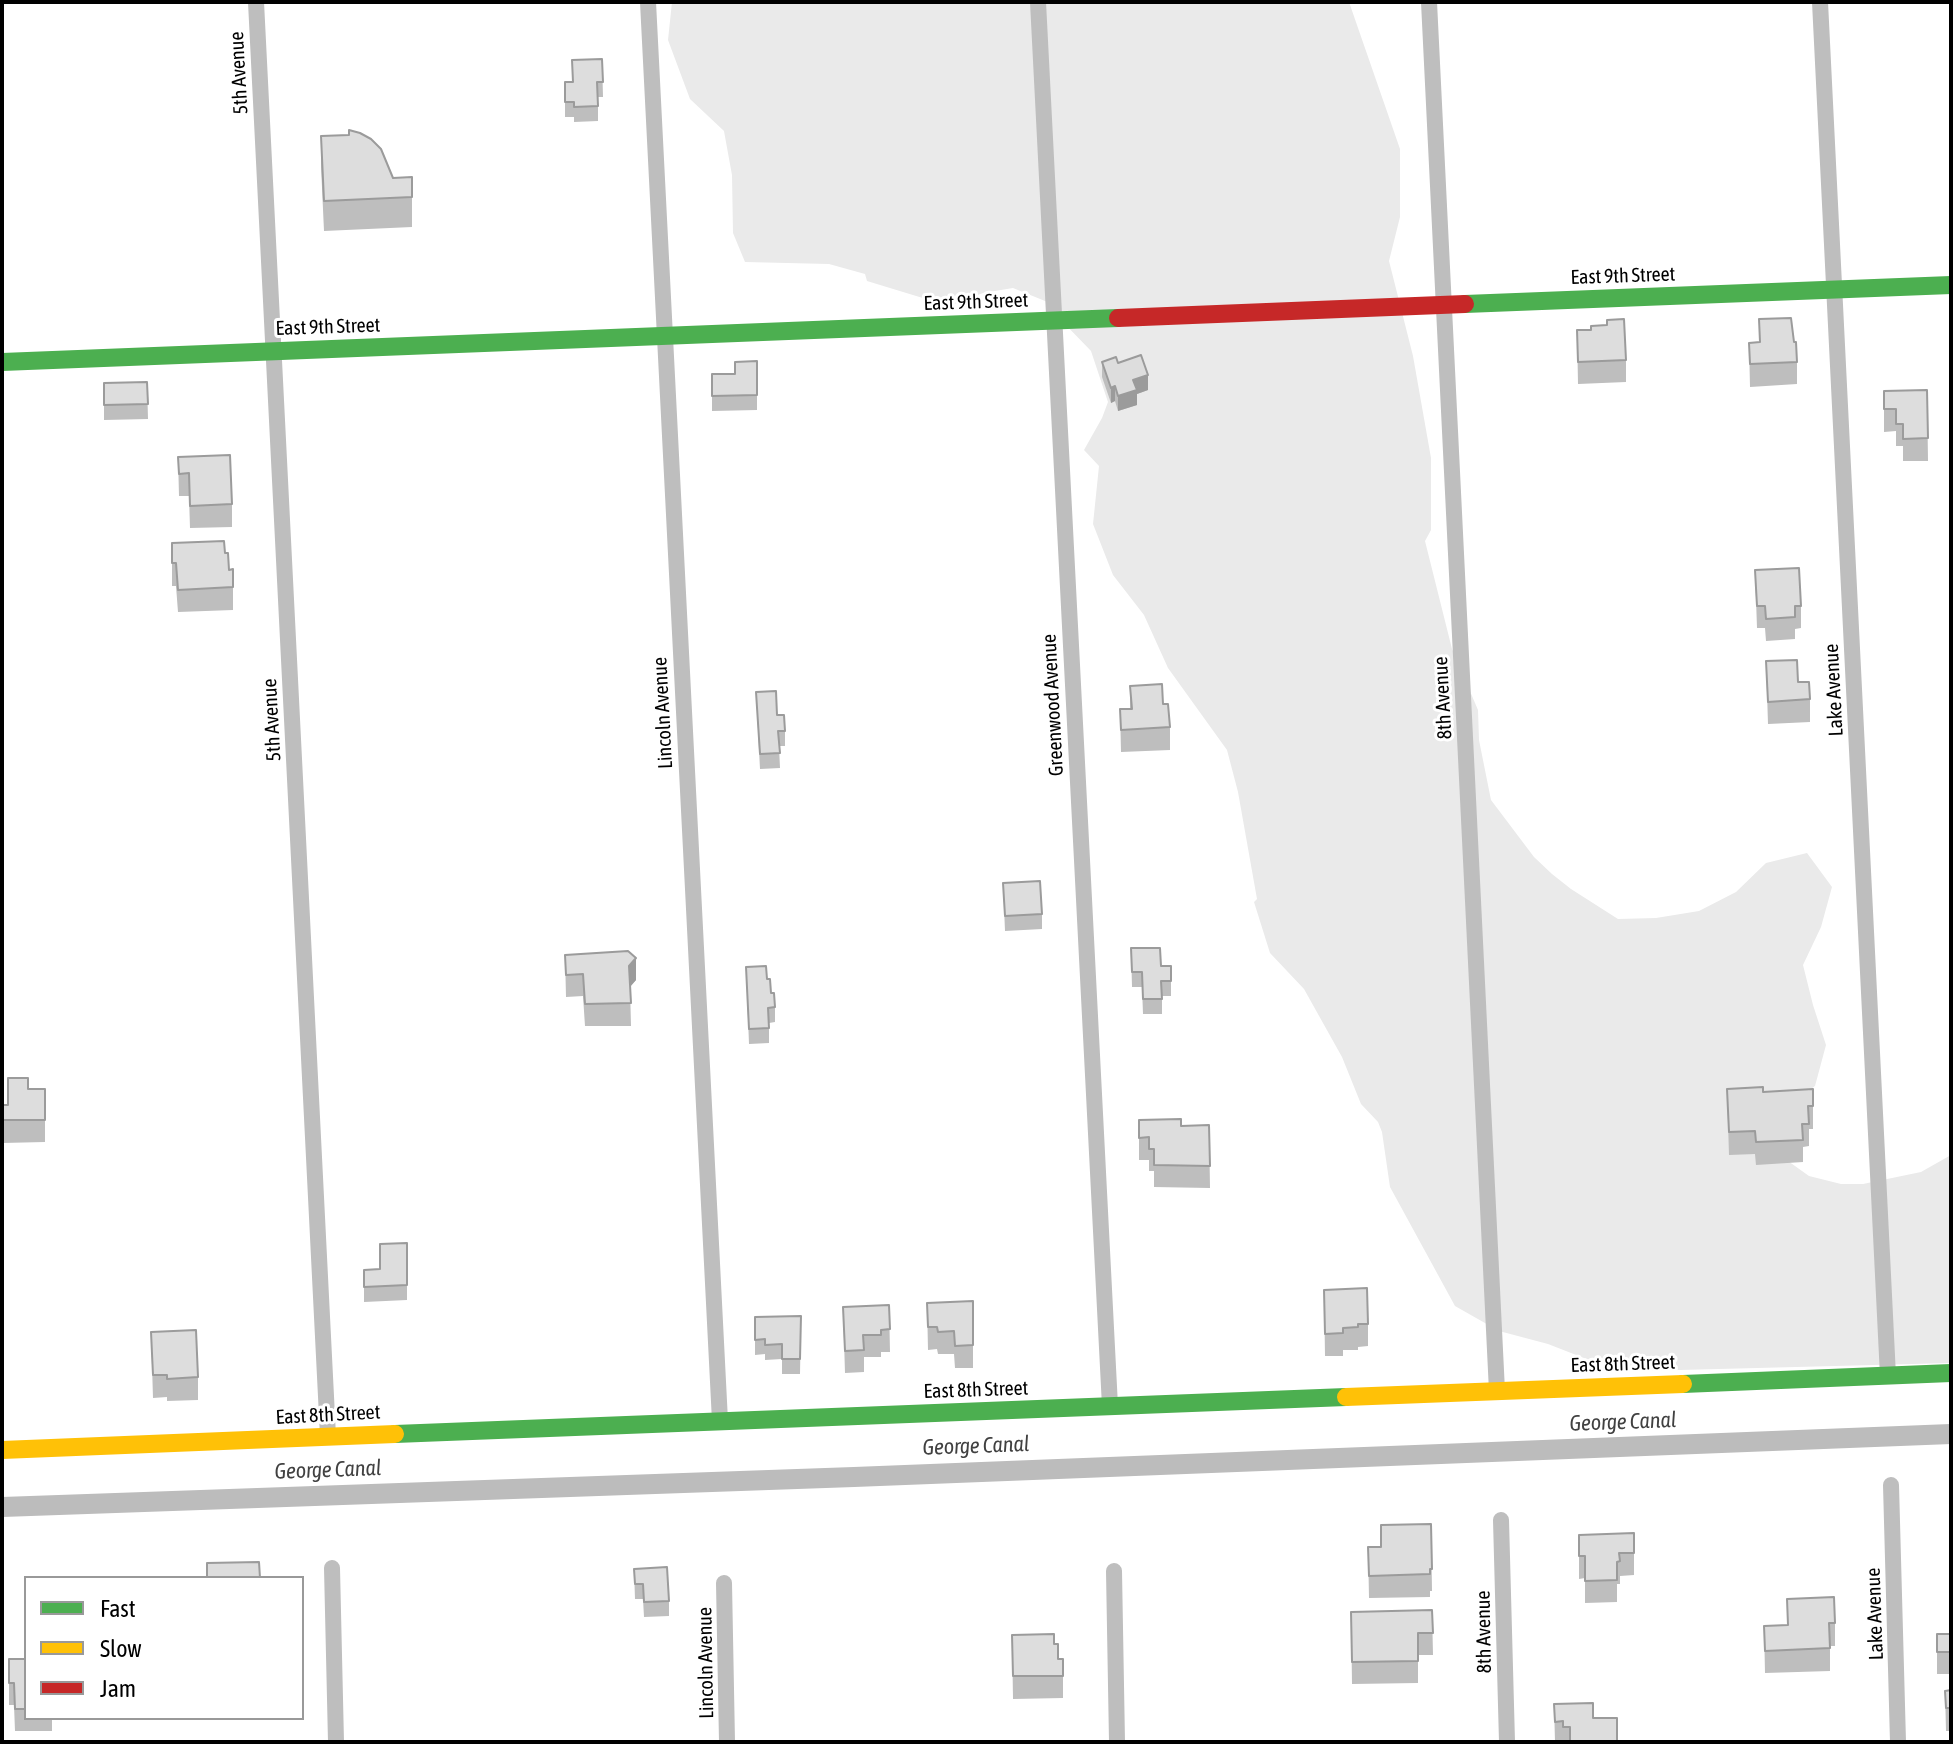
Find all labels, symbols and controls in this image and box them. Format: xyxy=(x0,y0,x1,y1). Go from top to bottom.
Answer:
street label: 5th Avenue xyxy=(225,31,253,115)
street label: East 9th Street xyxy=(1570,262,1676,290)
street label: East 9th Street xyxy=(923,288,1029,316)
street label: East 9th Street xyxy=(275,313,381,341)
street label: Greenwood Avenue xyxy=(1037,633,1069,777)
street label: Lake Avenue xyxy=(1820,643,1848,737)
street label: Lincoln Avenue xyxy=(648,656,678,770)
street label: 8th Avenue xyxy=(1429,656,1457,740)
street label: 5th Avenue xyxy=(258,678,286,762)
street label: East 8th Street xyxy=(1570,1350,1676,1378)
street label: East 8th Street xyxy=(923,1376,1029,1404)
street label: East 8th Street xyxy=(275,1400,381,1430)
water label: George Canal xyxy=(1569,1407,1677,1437)
water label: George Canal xyxy=(922,1431,1030,1461)
water label: George Canal xyxy=(274,1455,382,1485)
street label: Lake Avenue xyxy=(1861,1567,1889,1661)
legend xyxy=(24,1576,304,1720)
street label: 8th Avenue xyxy=(1471,1590,1497,1674)
text: Fast xyxy=(100,1595,136,1622)
street label: Lincoln Avenue xyxy=(693,1607,719,1719)
text: Slow xyxy=(100,1635,142,1662)
text: Jam xyxy=(100,1675,136,1702)

